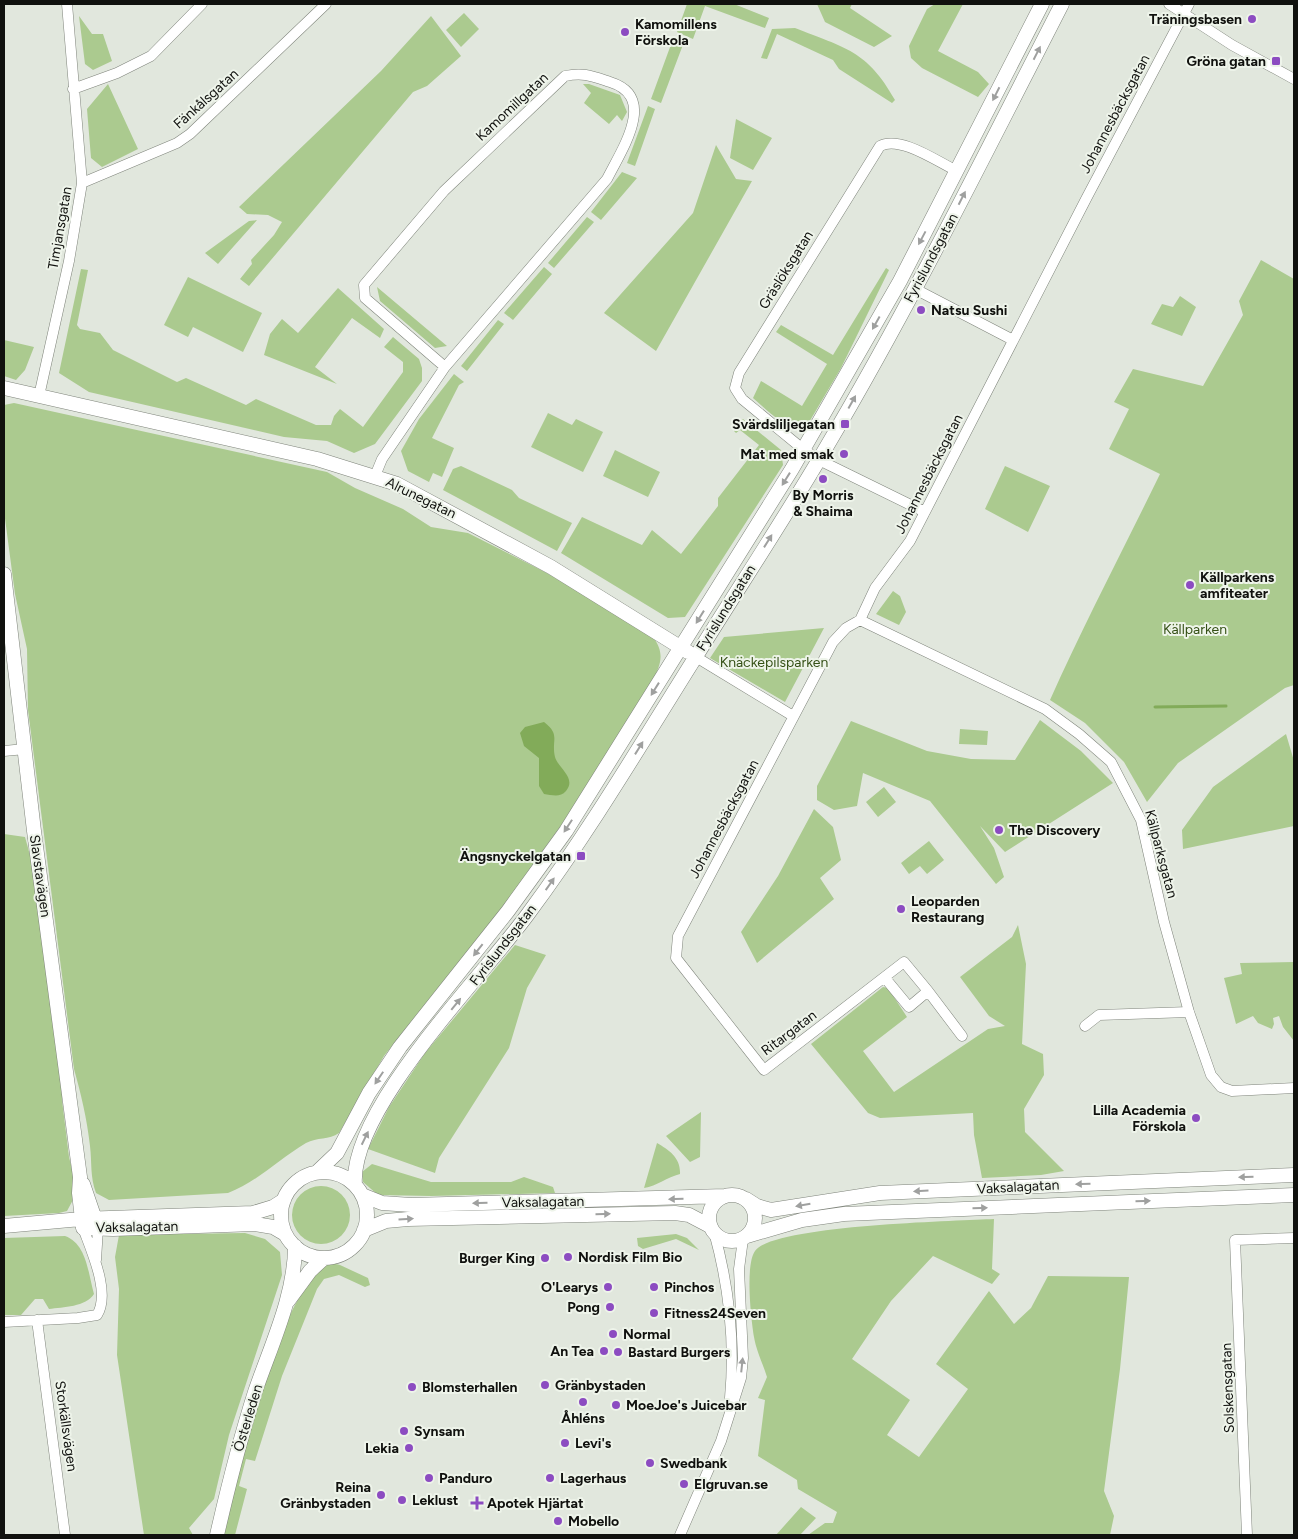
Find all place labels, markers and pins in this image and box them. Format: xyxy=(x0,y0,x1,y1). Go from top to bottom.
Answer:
place label: Träningsbasen xyxy=(1149,11,1242,28)
marker: Träningsbasen xyxy=(1246,13,1258,25)
place label: Kamomillens Förskola xyxy=(635,16,717,49)
marker: Kamomillens Förskola xyxy=(619,26,631,38)
place label: Gröna gatan xyxy=(1187,53,1266,70)
marker: Gröna gatan xyxy=(1270,55,1282,67)
place label: Natsu Sushi xyxy=(931,302,1007,319)
marker: Natsu Sushi xyxy=(915,304,927,316)
place label: Svärdsliljegatan xyxy=(732,416,835,433)
marker: Svärdsliljegatan xyxy=(839,418,851,430)
place label: Mat med smak xyxy=(740,446,834,463)
marker: Mat med smak xyxy=(838,448,850,460)
marker: By Morris & Shaima xyxy=(817,473,829,485)
place label: By Morris & Shaima xyxy=(793,487,854,520)
place label: Källparkens amfiteater xyxy=(1200,569,1275,602)
marker: Källparkens amfiteater xyxy=(1184,579,1196,591)
place label: The Discovery xyxy=(1009,822,1101,839)
marker: The Discovery xyxy=(993,824,1005,836)
place label: Ängsnyckelgatan xyxy=(460,848,571,865)
marker: Ängsnyckelgatan xyxy=(575,850,587,862)
place label: Leoparden Restaurang xyxy=(911,893,984,926)
marker: Leoparden Restaurang xyxy=(895,903,907,915)
place label: Lilla Academia Förskola xyxy=(1093,1102,1186,1135)
marker: Lilla Academia Förskola xyxy=(1190,1112,1202,1124)
place label: Nordisk Film Bio xyxy=(578,1249,682,1266)
place label: Burger King xyxy=(459,1250,535,1267)
marker: Nordisk Film Bio xyxy=(562,1251,574,1263)
marker: Burger King xyxy=(539,1252,551,1264)
place label: O'Learys xyxy=(541,1279,598,1296)
place label: Pinchos xyxy=(664,1279,715,1296)
marker: O'Learys xyxy=(602,1281,614,1293)
marker: Pinchos xyxy=(648,1281,660,1293)
place label: Pong xyxy=(567,1299,600,1316)
marker: Pong xyxy=(604,1301,616,1313)
place label: Fitness24Seven xyxy=(664,1305,766,1322)
marker: Fitness24Seven xyxy=(648,1307,660,1319)
place label: Normal xyxy=(623,1326,670,1343)
marker: Normal xyxy=(607,1328,619,1340)
place label: An Tea xyxy=(550,1343,594,1360)
place label: Bastard Burgers xyxy=(628,1344,731,1361)
marker: An Tea xyxy=(598,1345,610,1357)
marker: Bastard Burgers xyxy=(612,1346,624,1358)
place label: Gränbystaden xyxy=(555,1377,646,1394)
place label: Blomsterhallen xyxy=(422,1379,518,1396)
marker: Gränbystaden xyxy=(539,1379,551,1391)
marker: Blomsterhallen xyxy=(406,1381,418,1393)
marker: Åhléns xyxy=(577,1396,589,1408)
place label: MoeJoe's Juicebar xyxy=(626,1397,747,1414)
marker: MoeJoe's Juicebar xyxy=(610,1399,622,1411)
place label: Åhléns xyxy=(561,1410,605,1427)
place label: Synsam xyxy=(414,1423,465,1440)
marker: Synsam xyxy=(398,1425,410,1437)
place label: Levi's xyxy=(575,1435,612,1452)
marker: Levi's xyxy=(559,1437,571,1449)
place label: Lekia xyxy=(365,1440,399,1457)
marker: Lekia xyxy=(403,1442,415,1454)
place label: Swedbank xyxy=(660,1455,728,1472)
marker: Swedbank xyxy=(644,1457,656,1469)
place label: Panduro xyxy=(439,1470,492,1487)
place label: Lagerhaus xyxy=(560,1470,627,1487)
marker: Panduro xyxy=(423,1472,435,1484)
marker: Lagerhaus xyxy=(544,1472,556,1484)
place label: Elgruvan.se xyxy=(694,1476,768,1493)
marker: Elgruvan.se xyxy=(678,1478,690,1490)
place label: Reina Gränbystaden xyxy=(280,1479,371,1512)
marker: Reina Gränbystaden xyxy=(375,1489,387,1501)
place label: Leklust xyxy=(412,1492,459,1509)
marker: Leklust xyxy=(396,1494,408,1506)
place label: Apotek Hjärtat xyxy=(487,1495,584,1512)
marker: Apotek Hjärtat xyxy=(471,1497,483,1509)
place label: Mobello xyxy=(568,1513,619,1530)
marker: Mobello xyxy=(552,1515,564,1527)

